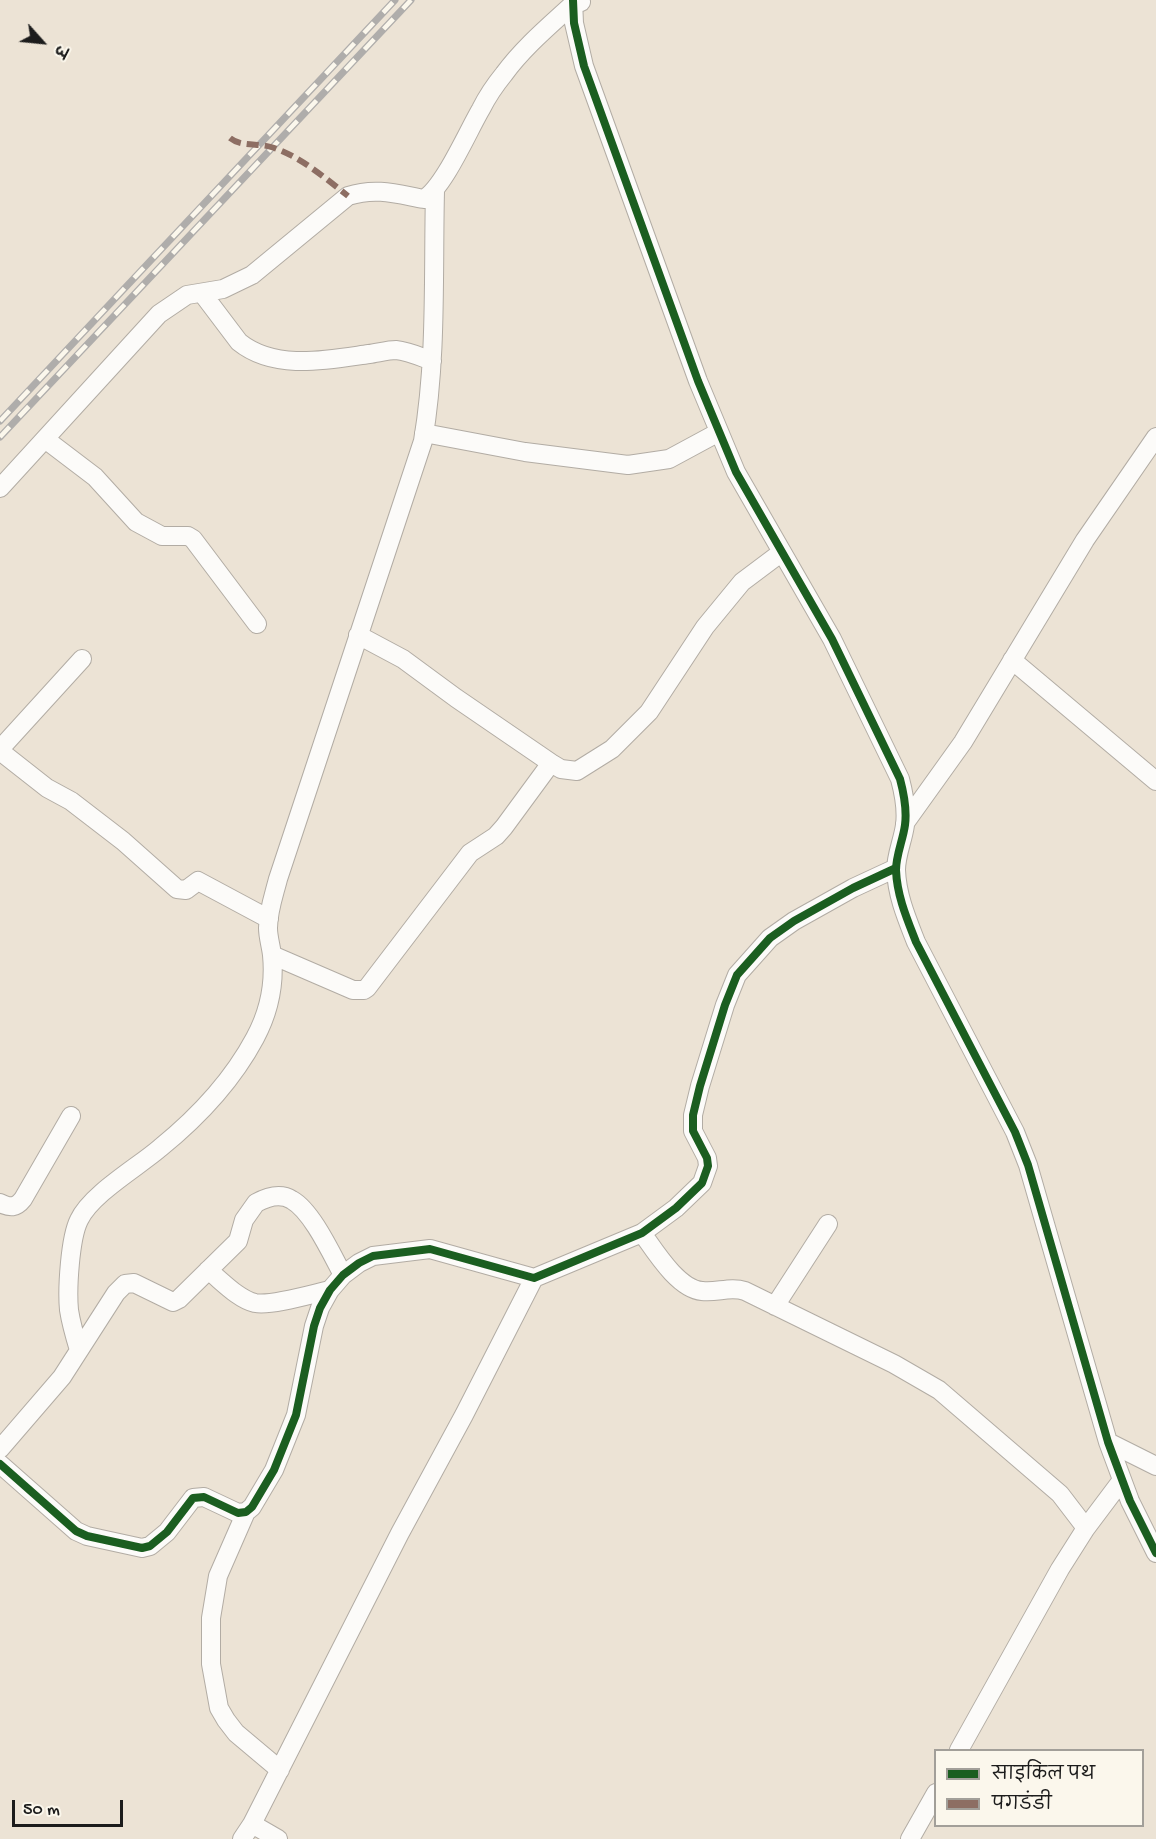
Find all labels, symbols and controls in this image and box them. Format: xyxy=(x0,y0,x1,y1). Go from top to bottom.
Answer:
north arrow xyxy=(12,12,72,72)
text: उ xyxy=(48,41,69,59)
legend xyxy=(934,1749,1144,1827)
text: साइकिल पथ xyxy=(992,1765,1095,1786)
scale bar xyxy=(15,1788,126,1826)
text: पगडंडी xyxy=(992,1795,1052,1816)
text: 50 m xyxy=(23,1800,60,1821)

